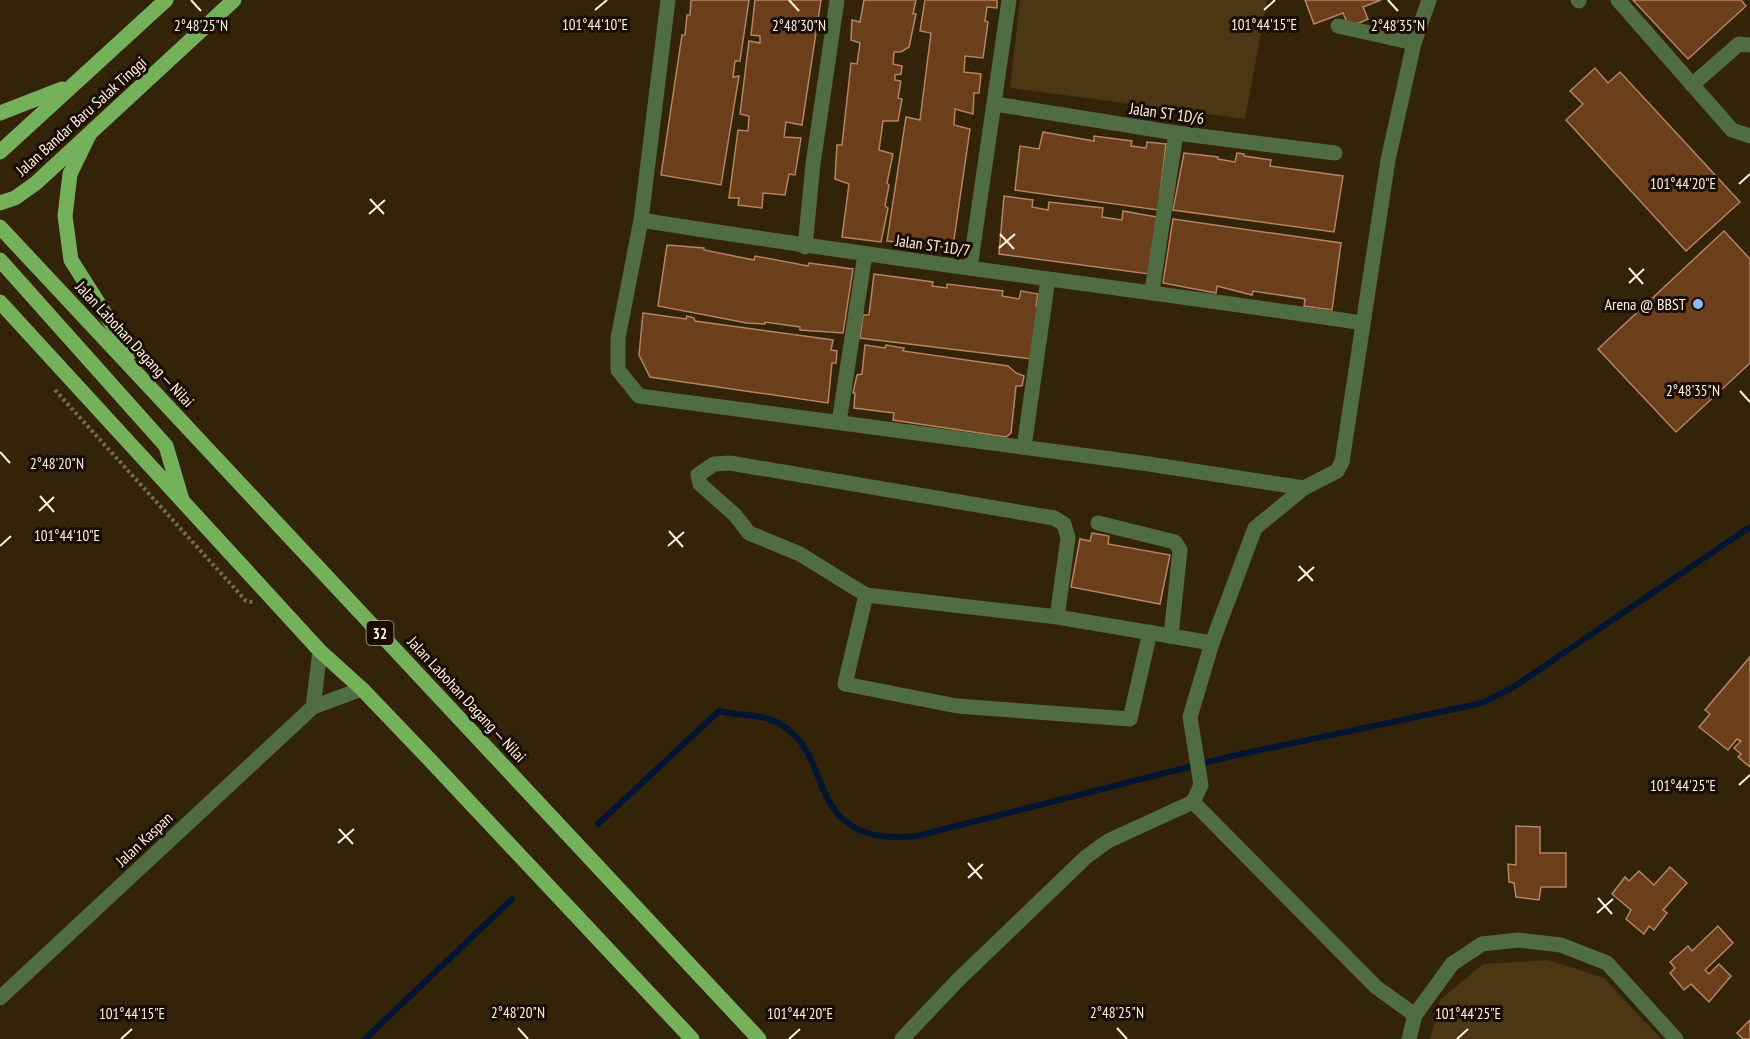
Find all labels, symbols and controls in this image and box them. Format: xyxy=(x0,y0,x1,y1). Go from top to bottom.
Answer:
text: 101°44'10"E xyxy=(562,15,628,34)
text: 101°44'15"E xyxy=(1231,15,1297,34)
text: 2°48'25"N xyxy=(174,16,228,35)
text: 2°48'30"N xyxy=(772,16,826,35)
text: 2°48'35"N xyxy=(1371,16,1425,35)
street label: Jalan Bandar Baru Salak Tinggi xyxy=(11,52,150,181)
street label: Jalan ST 1D/6 xyxy=(1127,98,1206,128)
text: 101°44'20"E xyxy=(1650,174,1716,193)
street label: Jalan ST 1D/7 xyxy=(893,230,972,260)
street label: Jalan Labohan Dagang ‒ Nilai xyxy=(71,276,198,411)
place label: Arena @ BBST xyxy=(1604,294,1686,314)
marker: Arena @ BBST xyxy=(1691,297,1705,311)
text: 2°48'35"N xyxy=(1666,381,1720,400)
text: 2°48'20"N xyxy=(30,454,84,473)
text: 101°44'10"E xyxy=(34,526,100,545)
road number: 32 xyxy=(366,621,394,645)
street label: Jalan Labohan Dagang ‒ Nilai xyxy=(403,631,530,766)
text: 101°44'25"E xyxy=(1650,776,1716,795)
street label: Jalan Kaspan xyxy=(111,808,177,871)
text: 2°48'20"N xyxy=(491,1003,545,1022)
text: 2°48'25"N xyxy=(1090,1003,1144,1022)
text: 101°44'15"E xyxy=(99,1004,165,1023)
text: 101°44'20"E xyxy=(767,1004,833,1023)
text: 101°44'25"E xyxy=(1435,1004,1501,1023)

